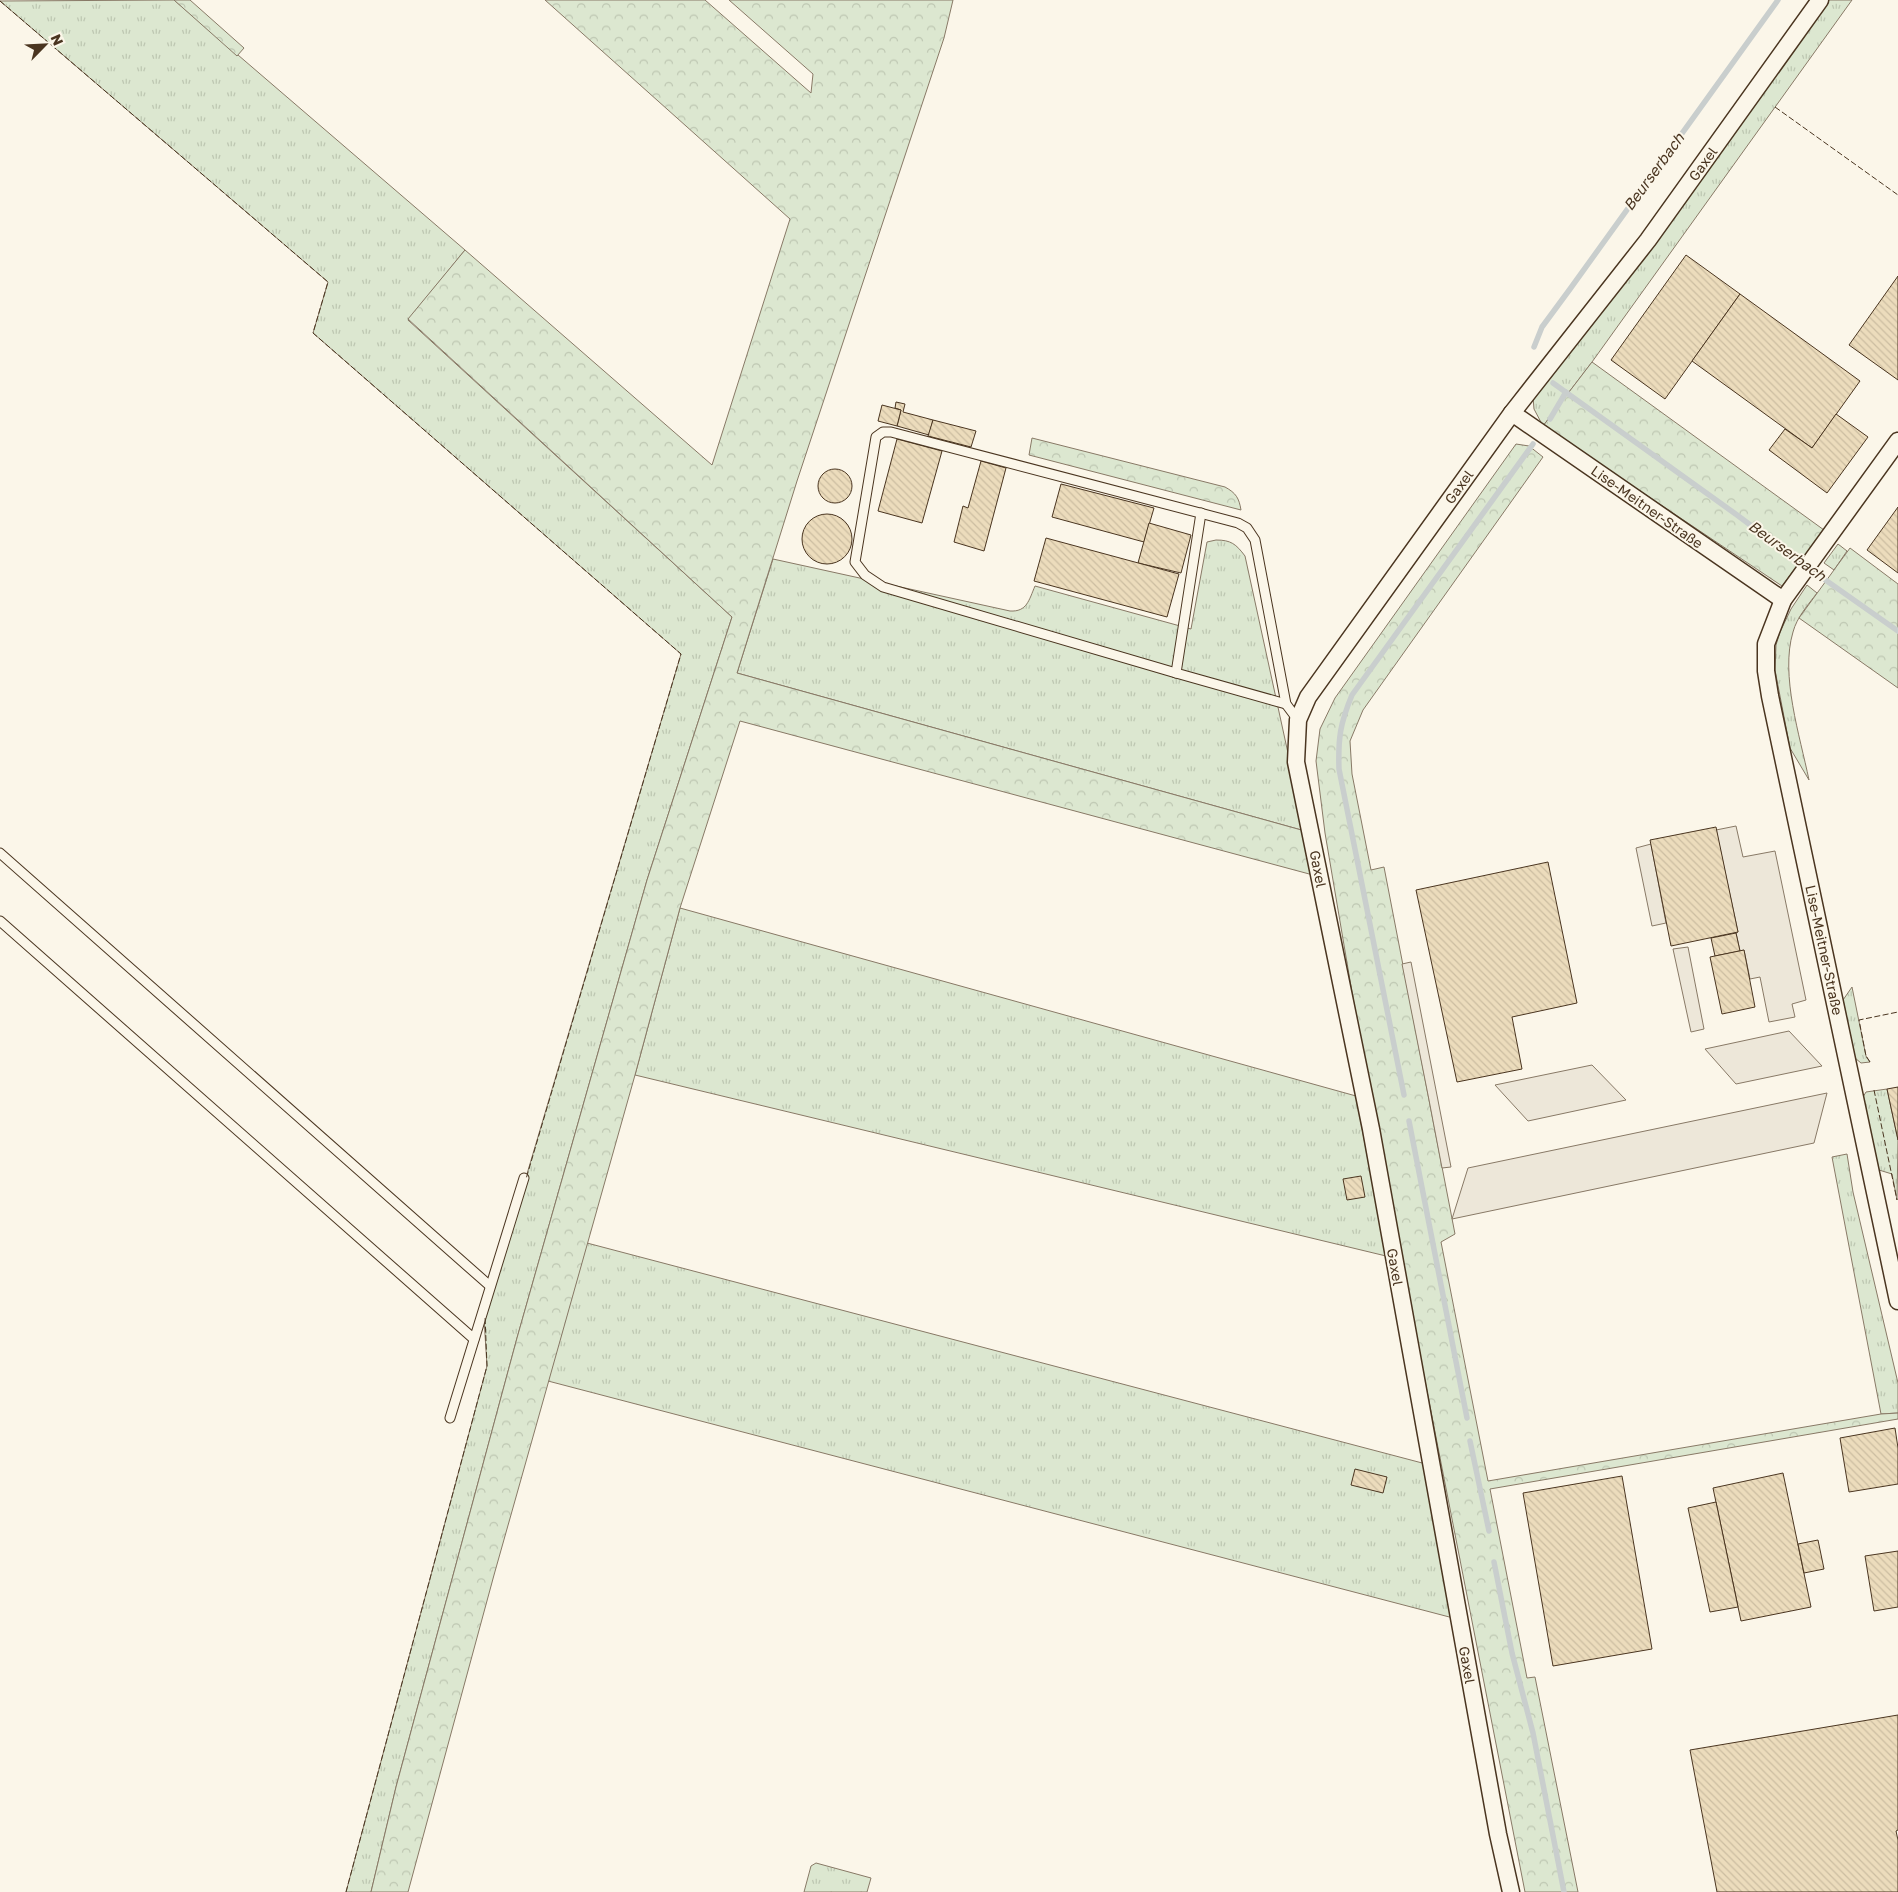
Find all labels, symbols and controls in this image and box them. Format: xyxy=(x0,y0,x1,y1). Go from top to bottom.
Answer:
north arrow xyxy=(20,20,70,70)
text: N xyxy=(47,31,67,48)
water label: Beurserbach xyxy=(1619,129,1688,214)
street label: Gaxel xyxy=(1685,143,1721,184)
street label: Lise-Meitner-Straße xyxy=(1588,462,1706,552)
street label: Gaxel xyxy=(1441,466,1477,507)
water label: Beurserbach xyxy=(1745,516,1830,585)
street label: Gaxel xyxy=(1307,849,1330,889)
street label: Lise-Meitner-Straße xyxy=(1802,883,1847,1016)
street label: Gaxel xyxy=(1384,1247,1407,1287)
street label: Gaxel xyxy=(1456,1645,1479,1685)

